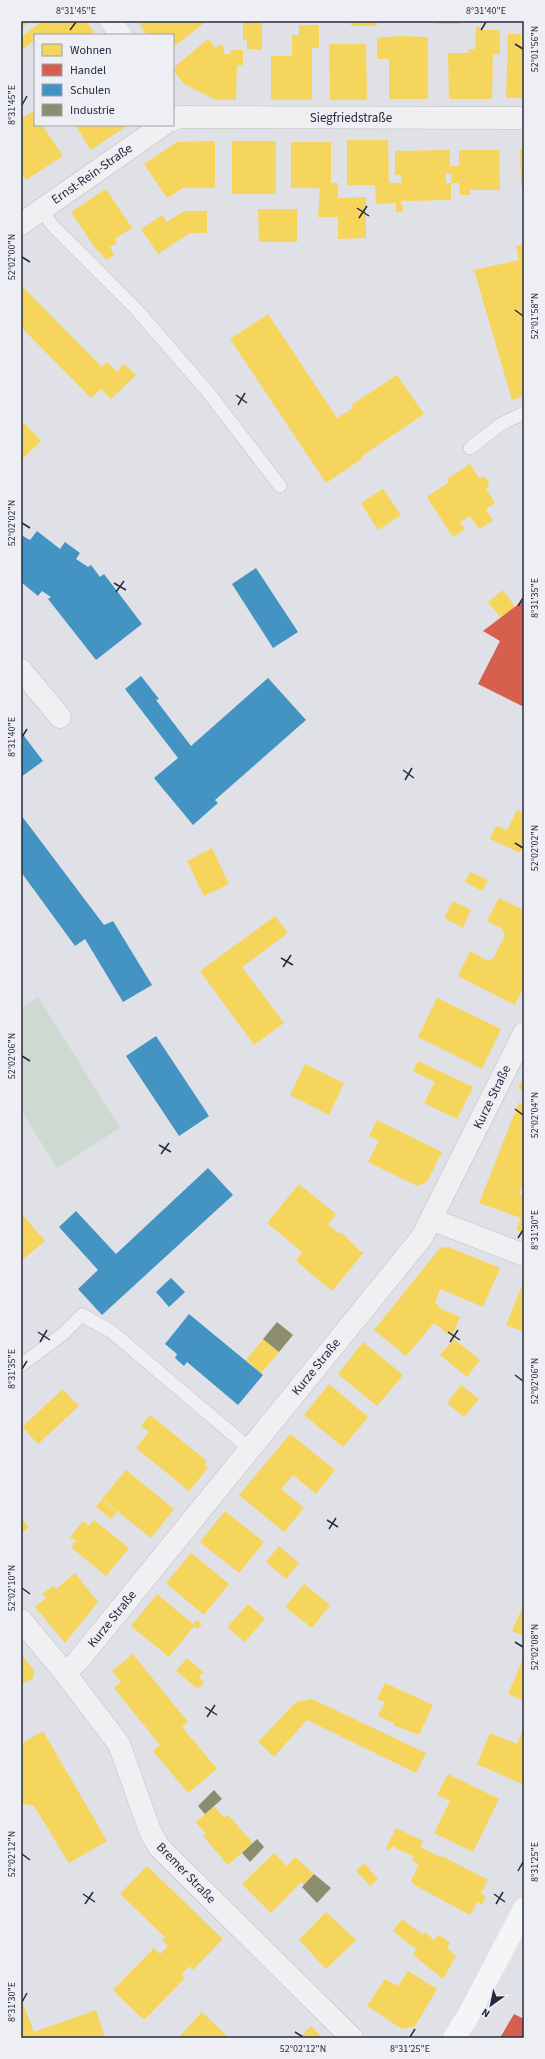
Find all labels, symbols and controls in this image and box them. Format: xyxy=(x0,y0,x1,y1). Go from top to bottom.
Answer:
text: 8°31'45"E xyxy=(56,4,96,18)
text: 8°31'40"E xyxy=(466,4,506,18)
text: 52°01'56"N xyxy=(528,26,542,72)
legend xyxy=(34,34,174,126)
text: Wohnen xyxy=(70,42,112,59)
text: Handel xyxy=(70,62,106,79)
text: Schulen xyxy=(70,82,111,99)
text: 8°31'45"E xyxy=(5,85,19,125)
text: Industrie xyxy=(70,102,115,119)
street label: Siegfriedstraße xyxy=(310,109,392,127)
street label: Ernst-Rein-Straße xyxy=(48,139,136,209)
text: 52°02'00"N xyxy=(5,234,19,280)
text: 52°01'58"N xyxy=(528,293,542,339)
text: 52°02'02"N xyxy=(5,500,19,546)
text: 8°31'35"E xyxy=(528,578,542,618)
text: 8°31'40"E xyxy=(5,717,19,757)
text: 52°02'02"N xyxy=(528,825,542,871)
text: 52°02'06"N xyxy=(5,1033,19,1079)
street label: Kurze Straße xyxy=(469,1062,515,1132)
text: 52°02'04"N xyxy=(528,1092,542,1138)
text: 8°31'30"E xyxy=(528,1210,542,1250)
street label: Kurze Straße xyxy=(287,1335,345,1399)
text: 8°31'35"E xyxy=(5,1349,19,1389)
text: 52°02'06"N xyxy=(528,1358,542,1404)
text: 52°02'10"N xyxy=(5,1565,19,1611)
street label: Kurze Straße xyxy=(83,1587,141,1651)
text: 52°02'08"N xyxy=(528,1624,542,1670)
text: 52°02'12"N xyxy=(5,1831,19,1877)
street label: Bremer Straße xyxy=(152,1839,220,1907)
text: 8°31'25"E xyxy=(528,1842,542,1882)
text: 8°31'30"E xyxy=(5,1982,19,2022)
north arrow xyxy=(471,1985,511,2025)
text: N xyxy=(479,2005,493,2021)
text: 52°02'12"N xyxy=(280,2042,326,2056)
text: 8°31'25"E xyxy=(390,2042,430,2056)

